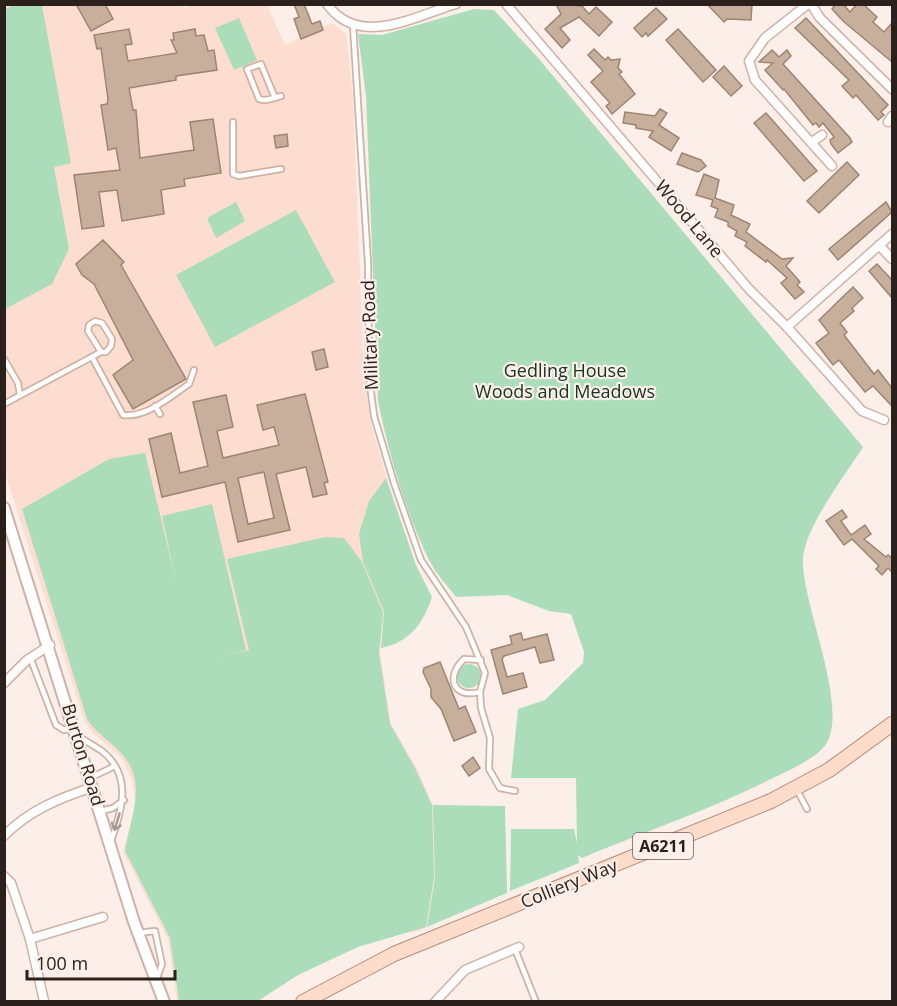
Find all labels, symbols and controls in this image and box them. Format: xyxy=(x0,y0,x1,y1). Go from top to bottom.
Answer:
street label: Wood Lane xyxy=(650,174,729,262)
street label: Military Road xyxy=(355,280,383,391)
park label: Gedling House Woods and Meadows xyxy=(475,358,655,403)
street label: Burton Road xyxy=(57,701,111,809)
one-way arrow xyxy=(111,812,122,831)
road number: A6211 xyxy=(633,833,693,859)
street label: Colliery Way xyxy=(517,852,622,913)
scale bar xyxy=(27,943,176,981)
text: 100 m xyxy=(36,951,88,975)

